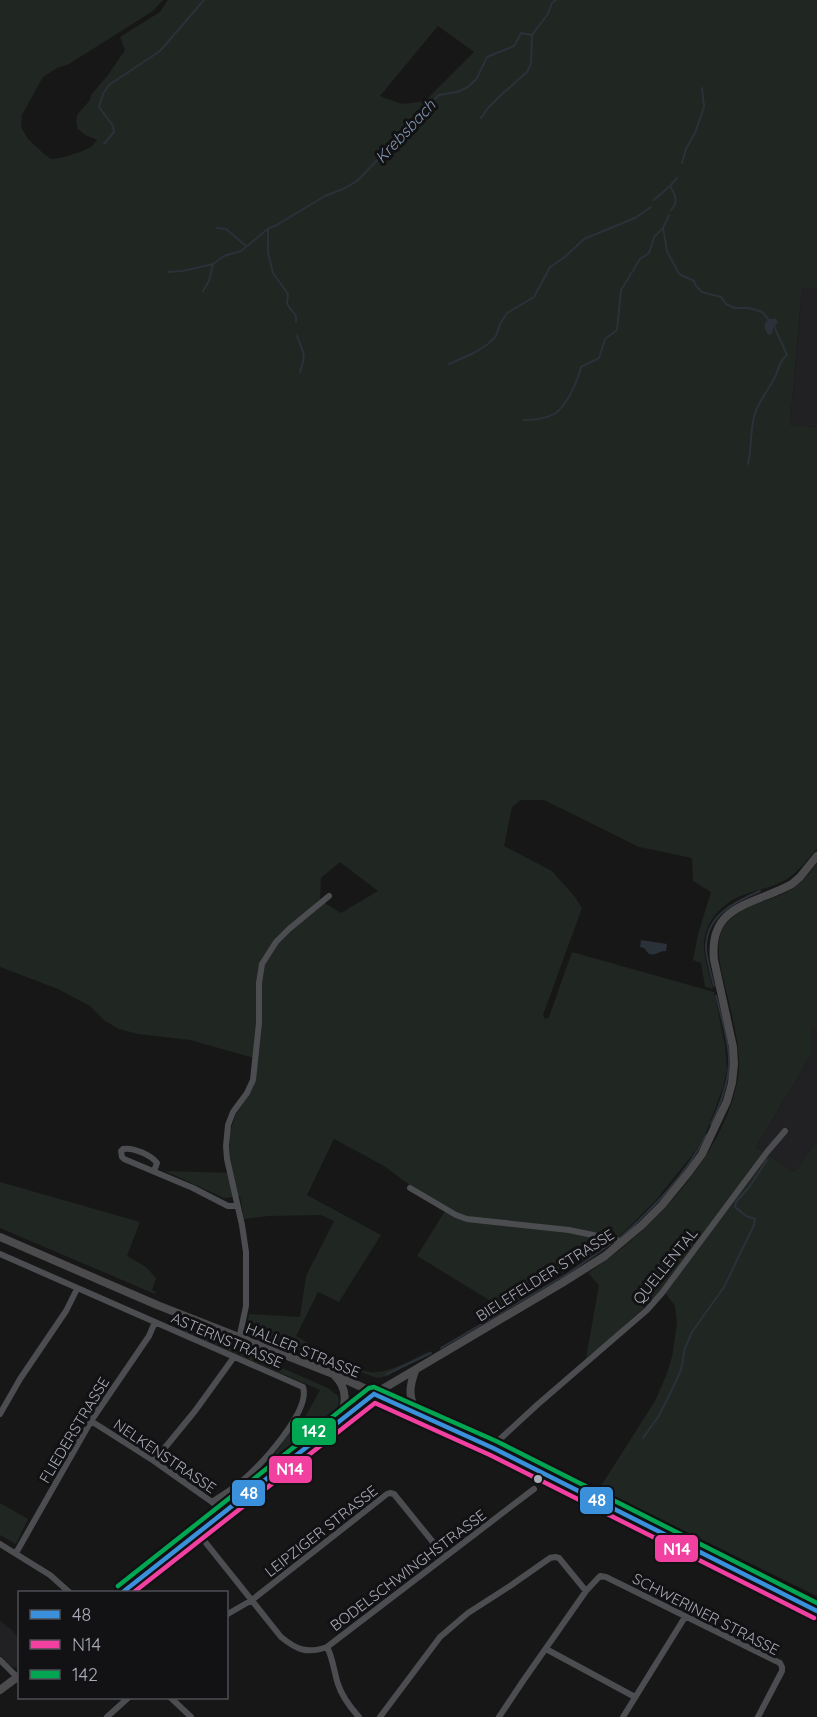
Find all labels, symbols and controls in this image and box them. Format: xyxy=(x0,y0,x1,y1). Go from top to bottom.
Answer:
water label: Krebsbach xyxy=(371,94,440,167)
street label: QUELLENTAL xyxy=(629,1224,701,1308)
street label: BIELEFELDER STRASSE xyxy=(472,1225,618,1325)
street label: ASTERNSTRASSE xyxy=(168,1308,286,1372)
street label: HALLER STRASSE xyxy=(243,1318,363,1382)
street label: FLIEDERSTRASSE xyxy=(35,1373,113,1487)
street label: NELKENSTRASSE xyxy=(110,1415,220,1497)
line badge: 142 xyxy=(291,1417,337,1446)
text: 142 xyxy=(302,1421,326,1441)
line badge: N14 xyxy=(268,1455,313,1484)
text: N14 xyxy=(276,1459,304,1479)
unlabelled marker xyxy=(532,1473,544,1485)
line badge: 48 xyxy=(231,1479,266,1507)
street label: LEIPZIGER STRASSE xyxy=(261,1481,381,1581)
text: 48 xyxy=(240,1483,258,1503)
line badge: 48 xyxy=(579,1486,614,1515)
text: 48 xyxy=(588,1490,606,1510)
street label: BODELSCHWINGHSTRASSE xyxy=(326,1505,490,1635)
line badge: N14 xyxy=(654,1534,699,1563)
text: N14 xyxy=(663,1539,691,1559)
street label: SCHWERINER STRASSE xyxy=(629,1569,783,1659)
legend xyxy=(18,1591,228,1699)
text: 48 xyxy=(72,1603,91,1626)
text: N14 xyxy=(72,1633,101,1656)
text: 142 xyxy=(72,1663,98,1686)

